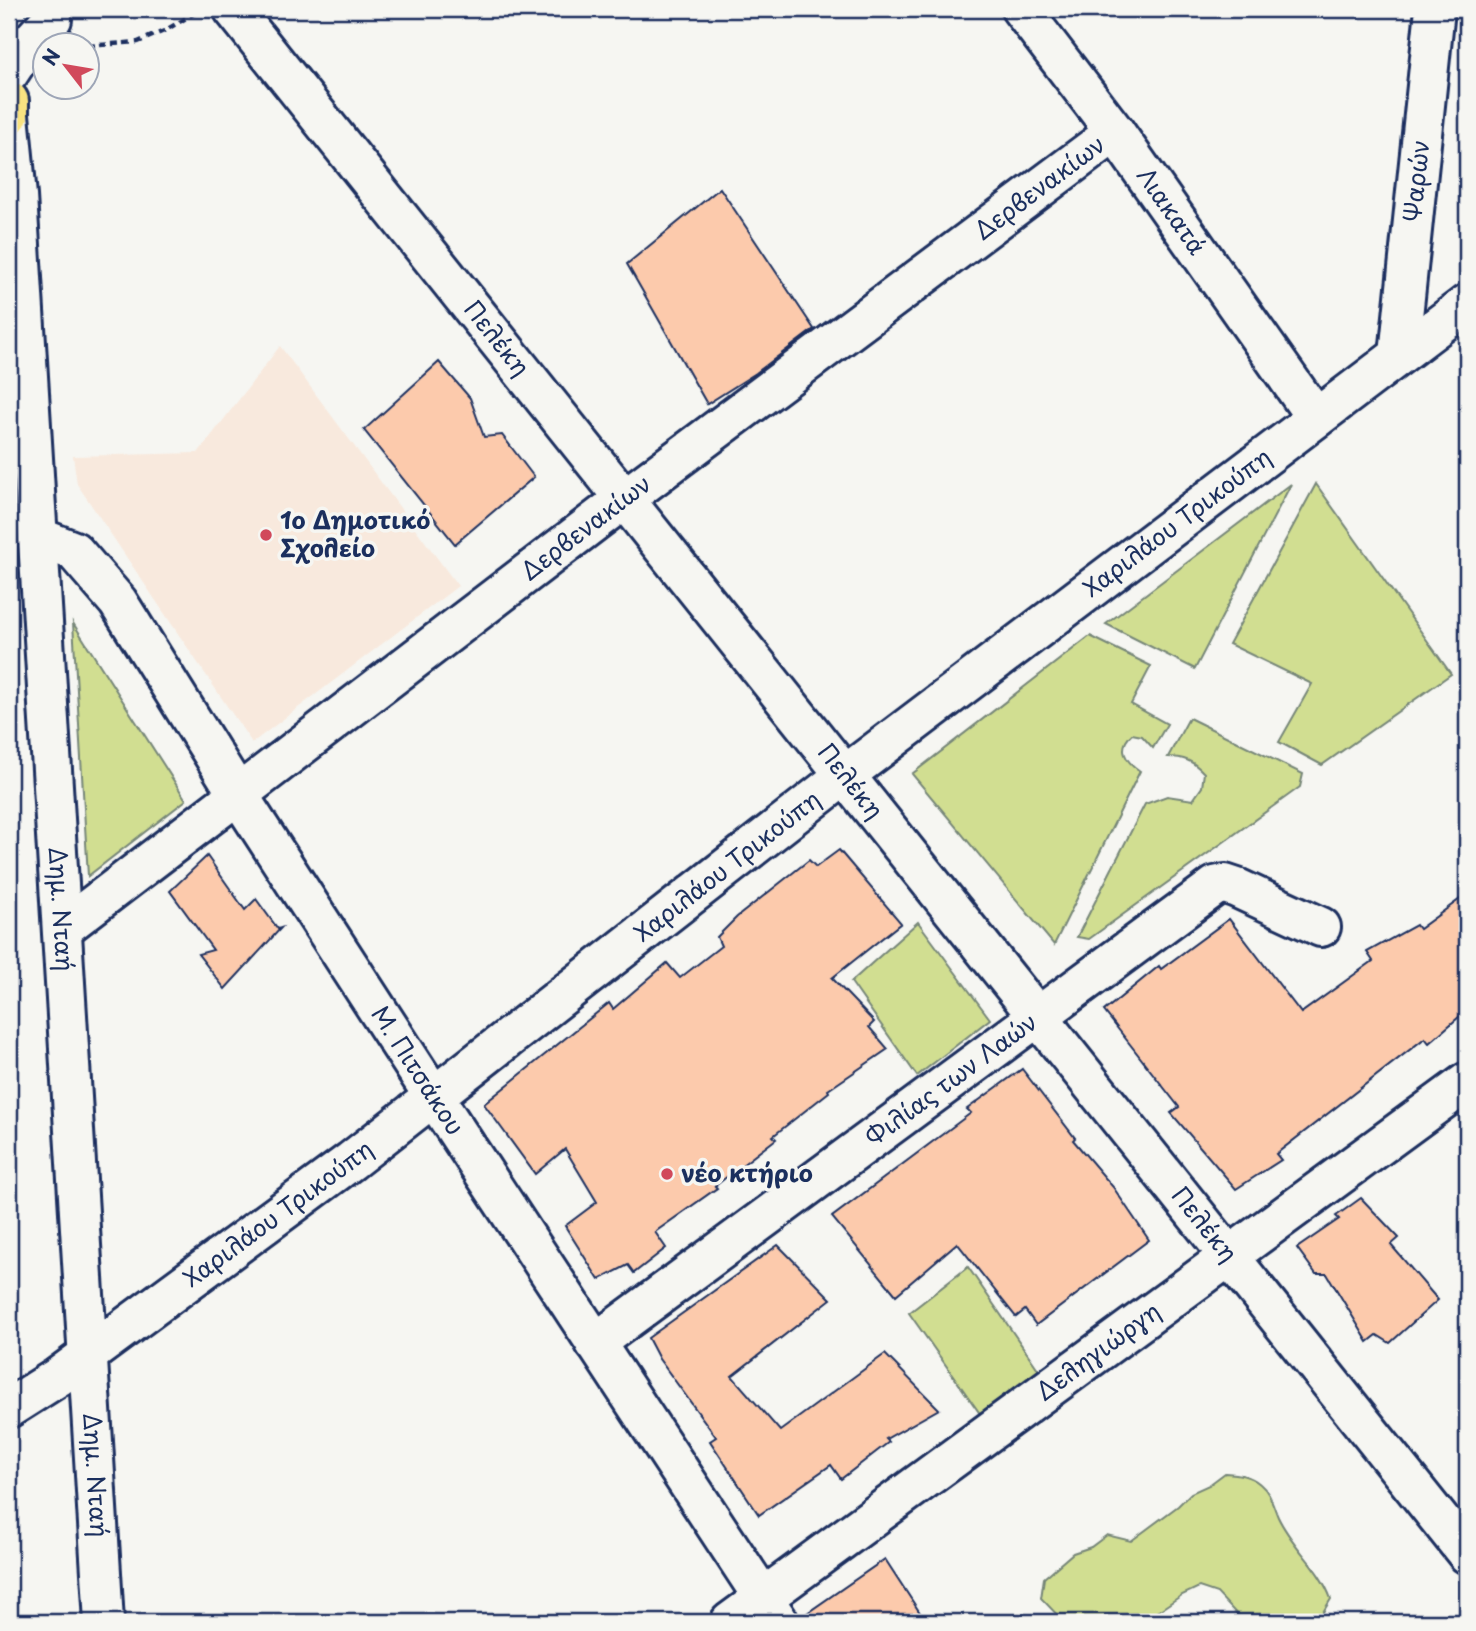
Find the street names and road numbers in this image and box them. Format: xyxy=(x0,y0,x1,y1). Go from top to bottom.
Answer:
street label: Δερβενακίων xyxy=(966,125,1112,247)
street label: Ψαρών xyxy=(1393,138,1437,224)
street label: Λιακατά xyxy=(1129,159,1216,262)
street label: Πελέκη xyxy=(456,292,539,383)
street label: Χαριλάου Τρικούπη xyxy=(1075,438,1278,605)
street label: Δερβενακίων xyxy=(512,465,658,588)
street label: Πελέκη xyxy=(810,735,893,826)
street label: Χαριλάου Τρικούπη xyxy=(626,781,827,949)
street label: Δημ. Νταή xyxy=(41,846,84,972)
street label: Μ. Πιτσάκου xyxy=(363,998,474,1141)
street label: Φιλίας των Λαών xyxy=(857,1003,1044,1154)
street label: Χαριλάου Τρικούπη xyxy=(175,1130,380,1295)
street label: Πελέκη xyxy=(1164,1178,1247,1269)
street label: Δεληγιώργη xyxy=(1028,1292,1167,1408)
street label: Δημ. Νταή xyxy=(75,1412,119,1538)

